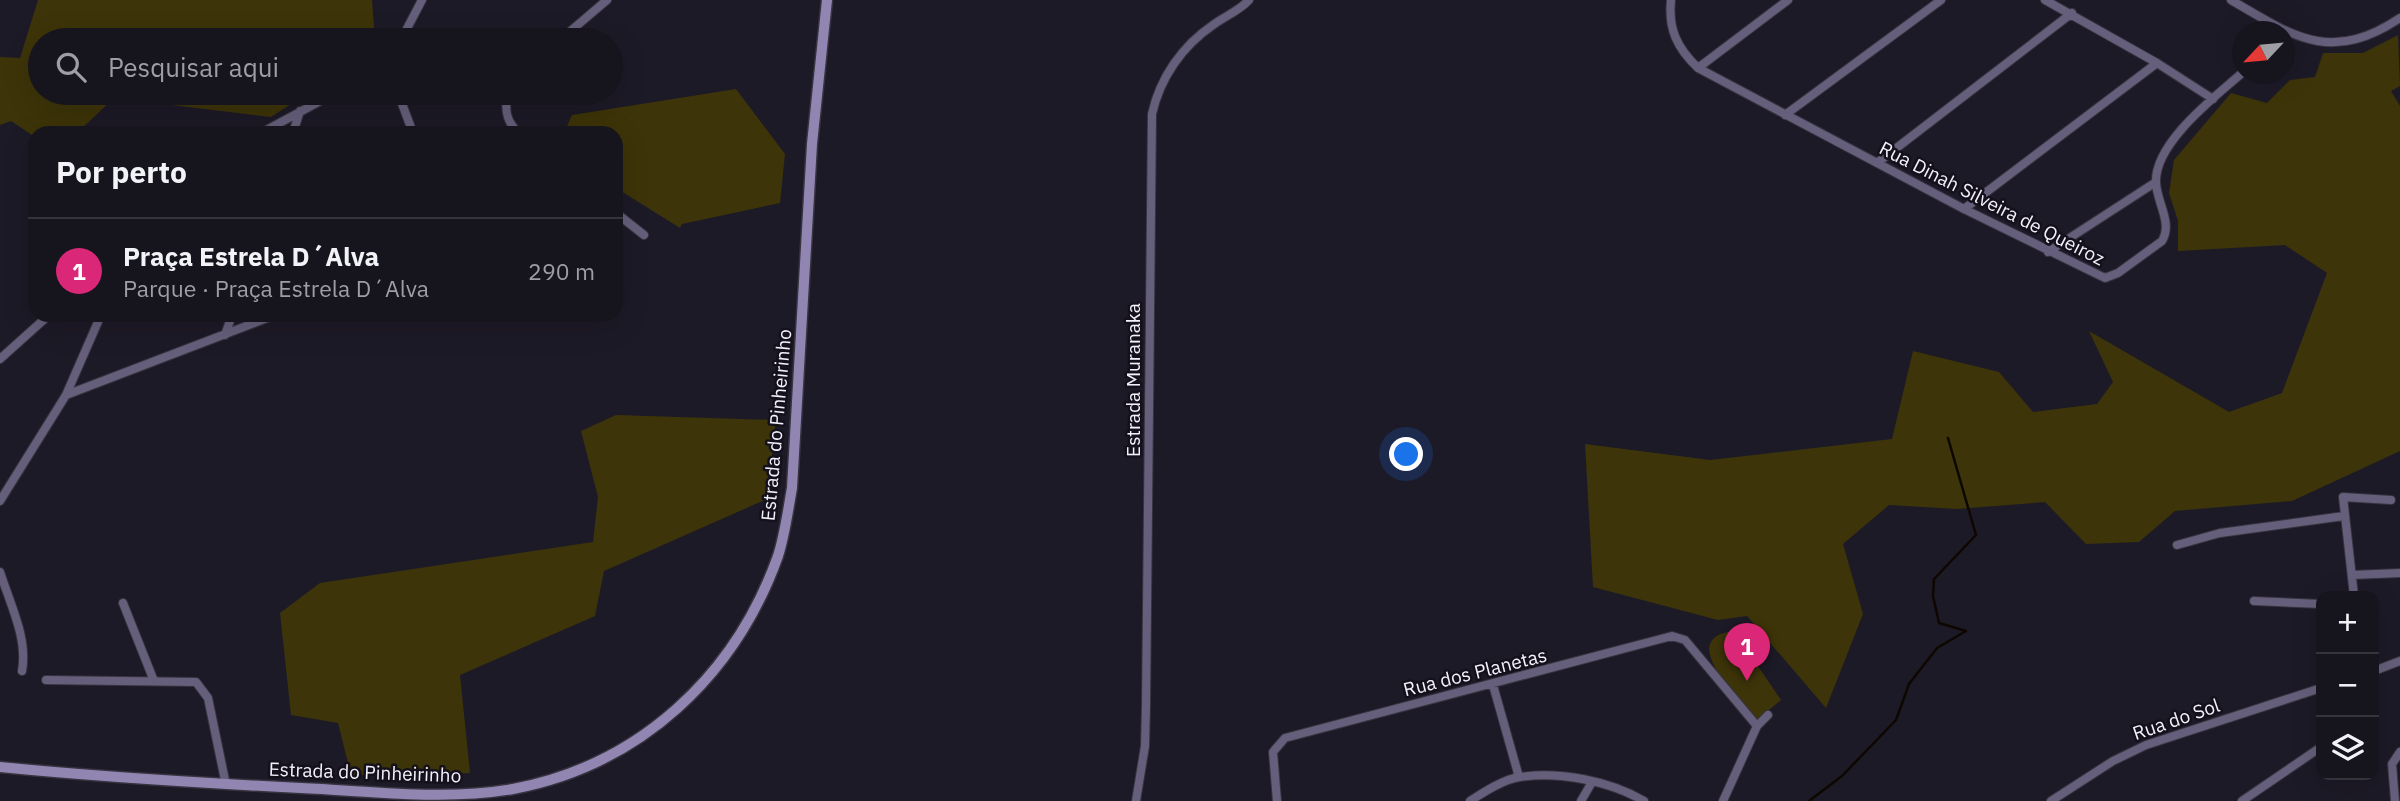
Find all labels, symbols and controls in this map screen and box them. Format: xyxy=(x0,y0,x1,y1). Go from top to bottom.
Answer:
north arrow xyxy=(2232,21,2295,84)
search box xyxy=(28,28,623,105)
icon: search xyxy=(52,48,90,86)
text: Pesquisar aqui xyxy=(108,50,279,84)
street label: Rua Dinah Silveira de Queiroz xyxy=(1875,136,2109,270)
text: Por perto xyxy=(56,152,187,191)
text: Praça Estrela D´Alva xyxy=(123,239,379,273)
text: 1 xyxy=(72,256,86,286)
text: 290 m xyxy=(528,256,595,286)
text: Parque · Praça Estrela D´Alva xyxy=(123,273,429,303)
street label: Estrada Muranaka xyxy=(1121,303,1145,457)
street label: Estrada do Pinheirinho xyxy=(756,328,796,522)
your location xyxy=(1389,437,1423,471)
map controls xyxy=(2316,591,2379,780)
button: + xyxy=(2316,591,2379,654)
pin: 1 xyxy=(1724,623,1770,681)
street label: Rua dos Planetas xyxy=(1401,643,1549,701)
button: − xyxy=(2316,654,2379,717)
street label: Rua do Sol xyxy=(2129,693,2223,745)
button: layers xyxy=(2316,717,2379,780)
street label: Estrada do Pinheirinho xyxy=(268,757,462,787)

